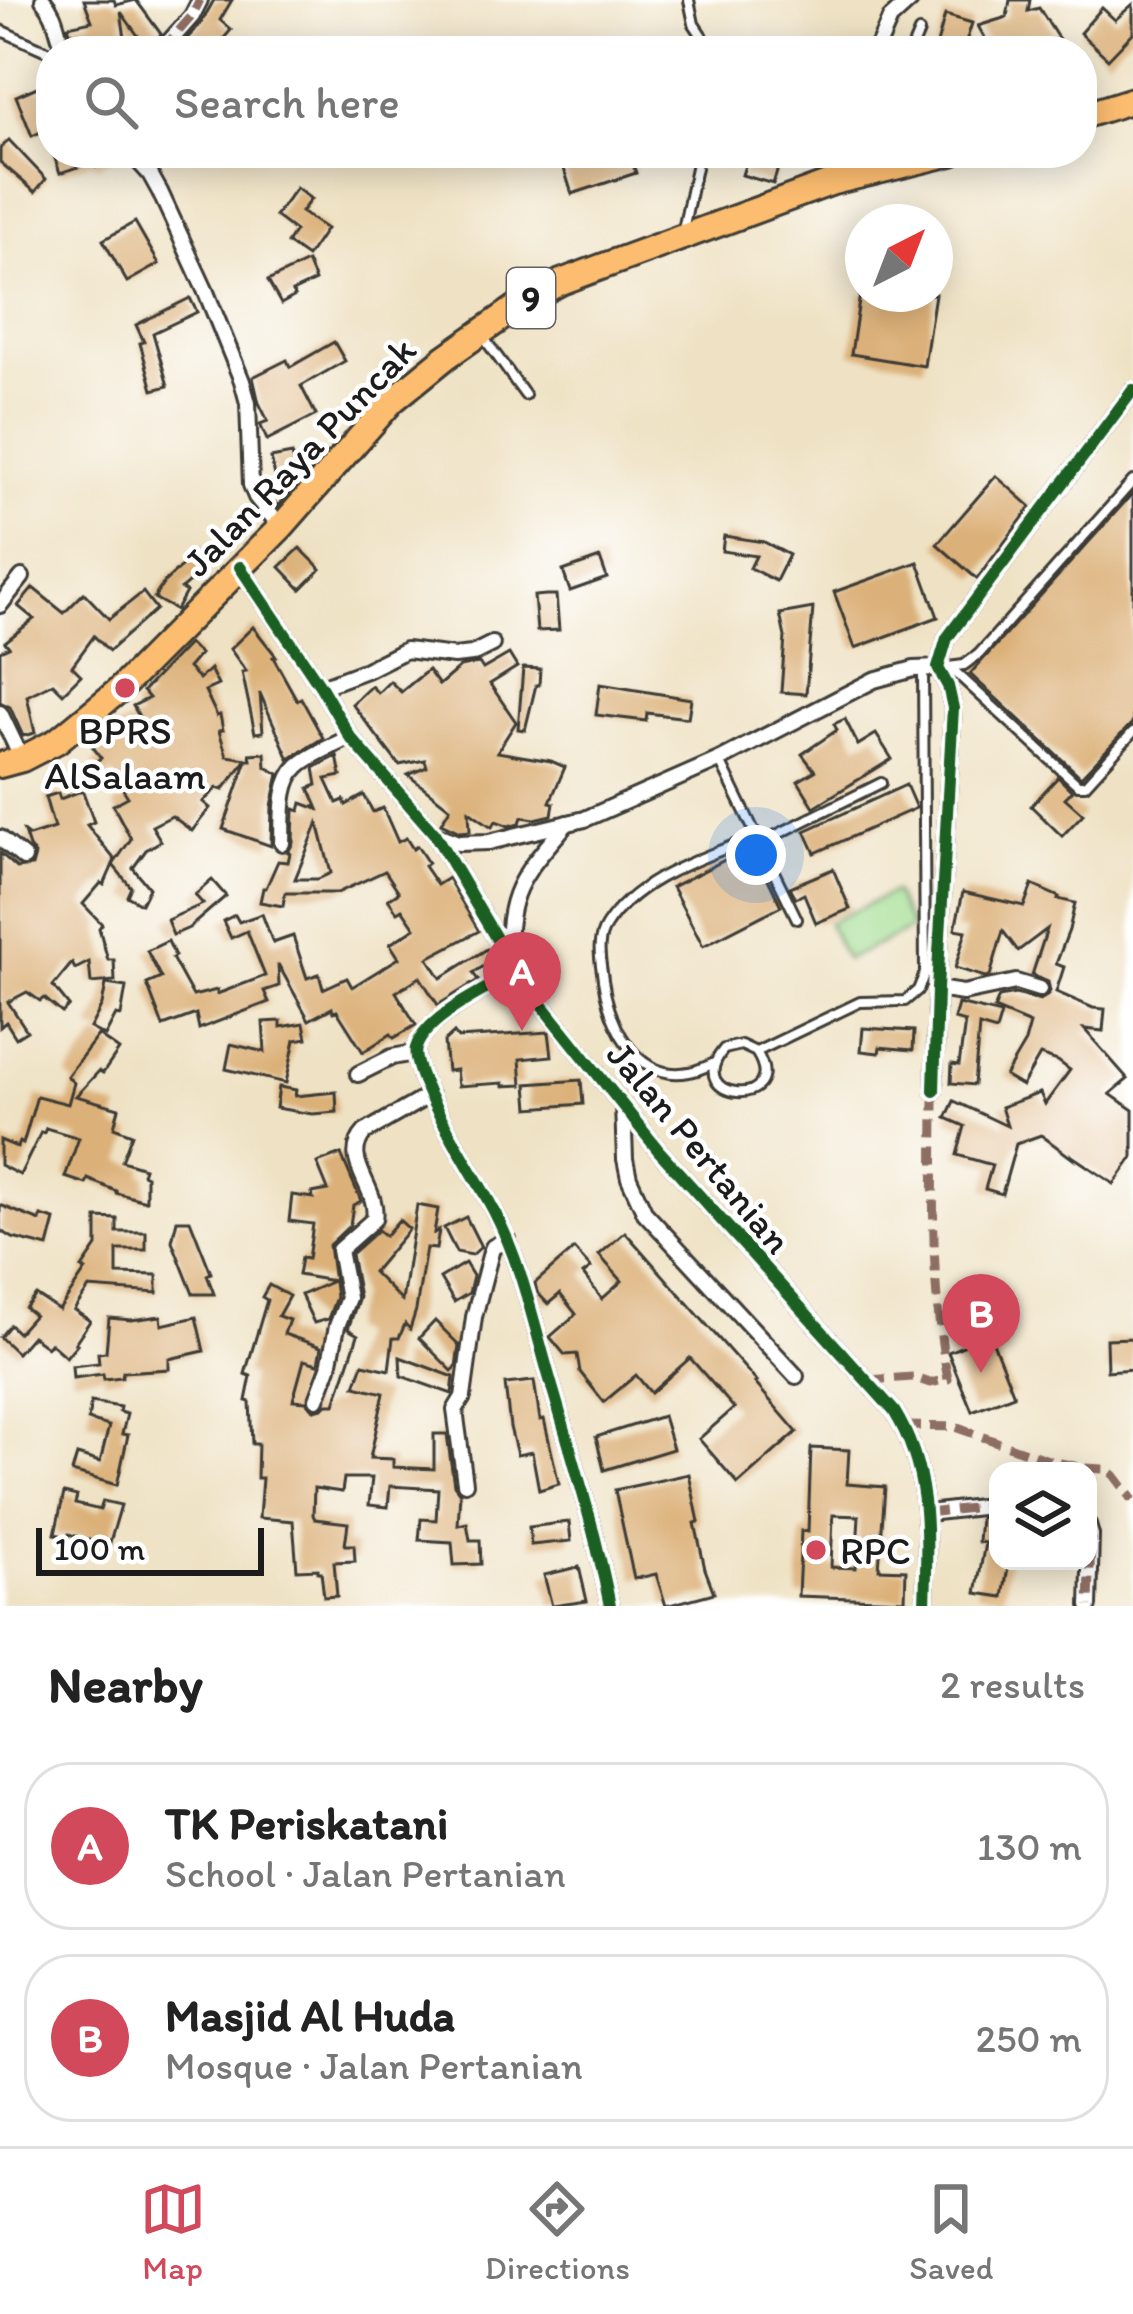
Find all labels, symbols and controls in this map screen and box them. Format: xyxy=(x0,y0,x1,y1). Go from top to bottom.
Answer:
search box xyxy=(36,36,1097,168)
icon: search xyxy=(78,69,144,135)
text: Search here xyxy=(174,75,400,129)
north arrow xyxy=(845,204,953,312)
road number: 9 xyxy=(507,268,555,328)
street label: Jalan Raya Puncak xyxy=(173,327,426,586)
marker: BPRS AlSalaam xyxy=(112,675,138,701)
place label: BPRS AlSalaam xyxy=(44,707,206,799)
your location xyxy=(726,825,786,885)
pin: A xyxy=(483,932,561,1031)
street label: Jalan Pertanian xyxy=(597,1031,802,1263)
pin: B xyxy=(942,1274,1020,1373)
map controls xyxy=(989,1462,1097,1570)
button: layers xyxy=(989,1462,1097,1570)
scale bar xyxy=(36,1522,264,1575)
place label: RPC xyxy=(840,1527,911,1574)
text: 100 m xyxy=(54,1529,145,1568)
marker: RPC xyxy=(803,1537,829,1563)
text: Nearby xyxy=(48,1654,203,1715)
text: 2 results xyxy=(940,1661,1085,1708)
text: TK Periskatani xyxy=(165,1796,448,1850)
text: A xyxy=(78,1823,102,1870)
text: 130 m xyxy=(977,1823,1082,1870)
text: School · Jalan Pertanian xyxy=(165,1850,566,1897)
text: Masjid Al Huda xyxy=(165,1988,455,2042)
text: B xyxy=(77,2015,103,2062)
text: 250 m xyxy=(975,2015,1082,2062)
text: Mosque · Jalan Pertanian xyxy=(165,2042,583,2089)
tab: Map xyxy=(140,2176,206,2287)
tab: Directions xyxy=(485,2176,630,2287)
tab: Saved xyxy=(909,2176,993,2287)

